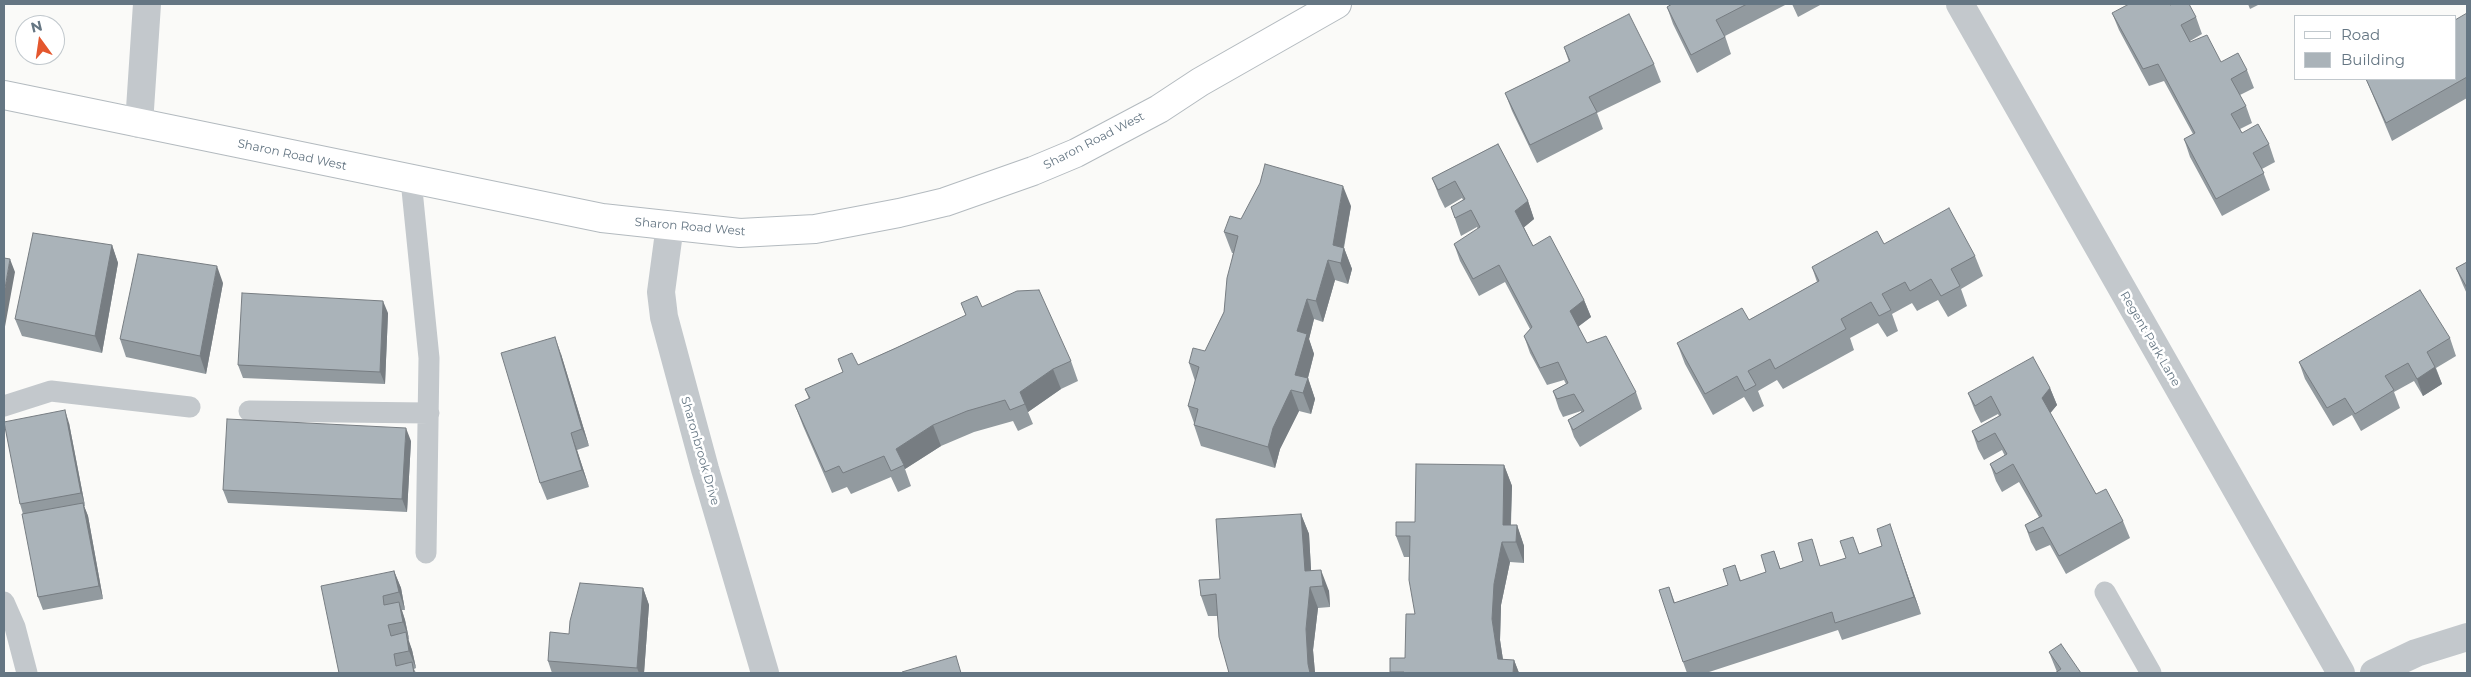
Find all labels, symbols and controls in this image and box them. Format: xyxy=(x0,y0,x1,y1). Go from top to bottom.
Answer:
north arrow xyxy=(15,15,65,65)
legend xyxy=(2294,15,2456,80)
text: N xyxy=(29,16,44,37)
text: Road xyxy=(2341,25,2380,44)
text: Building xyxy=(2341,50,2405,69)
street label: Sharon Road West xyxy=(1041,109,1147,173)
street label: Sharon Road West xyxy=(236,136,348,174)
street label: Sharon Road West xyxy=(634,215,746,239)
street label: Regent Park Lane xyxy=(2117,289,2183,389)
street label: Sharonbrook Drive xyxy=(678,395,722,507)

